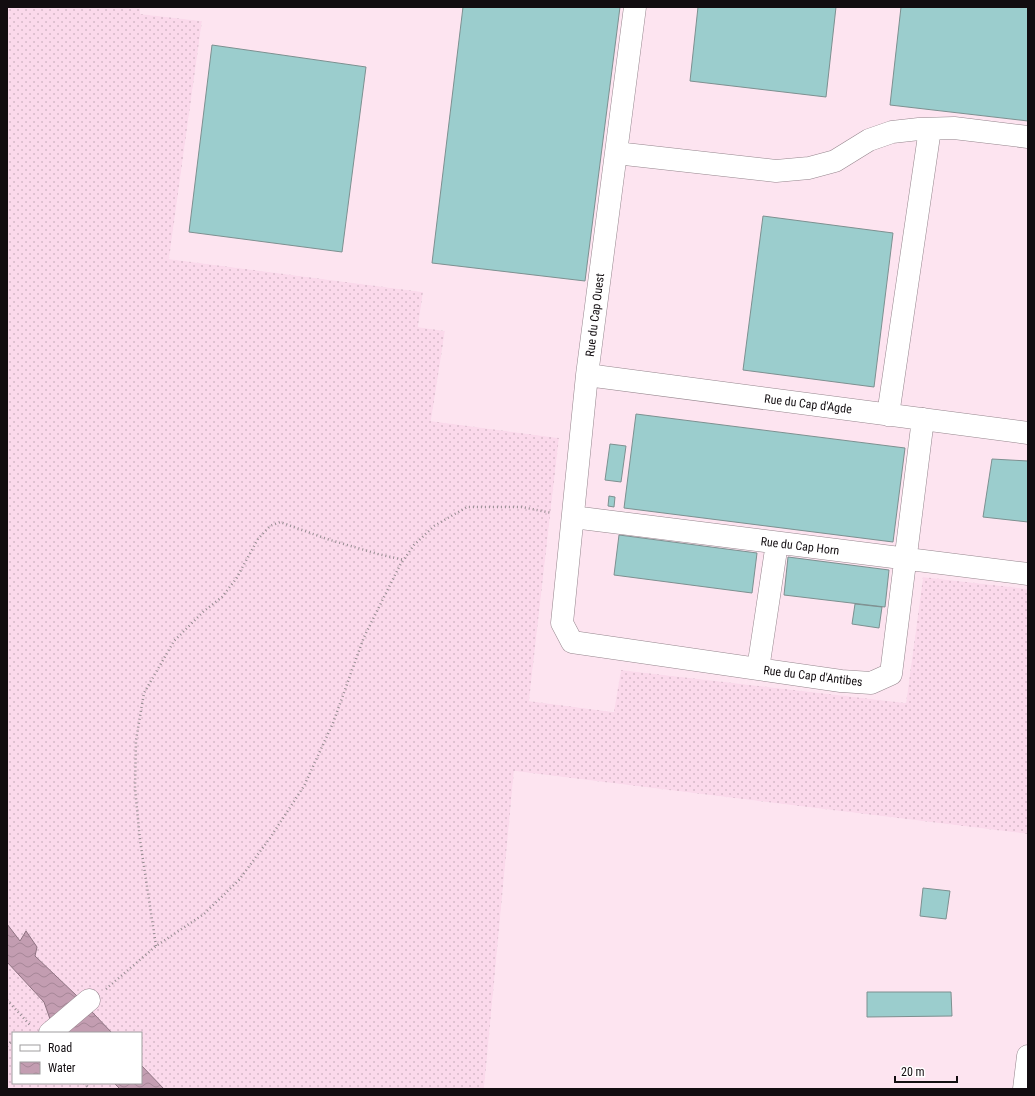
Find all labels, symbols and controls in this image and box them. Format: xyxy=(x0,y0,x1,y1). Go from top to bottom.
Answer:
street label: Rue du Cap Ouest xyxy=(583,272,607,358)
street label: Rue du Cap d'Agde xyxy=(763,392,853,416)
street label: Rue du Cap Horn xyxy=(760,534,840,558)
street label: Rue du Cap d'Antibes xyxy=(763,663,863,689)
legend xyxy=(12,1032,142,1084)
text: Road xyxy=(48,1041,72,1055)
scale bar xyxy=(895,1058,957,1084)
text: Water xyxy=(48,1061,76,1075)
text: 20 m xyxy=(901,1065,925,1079)

